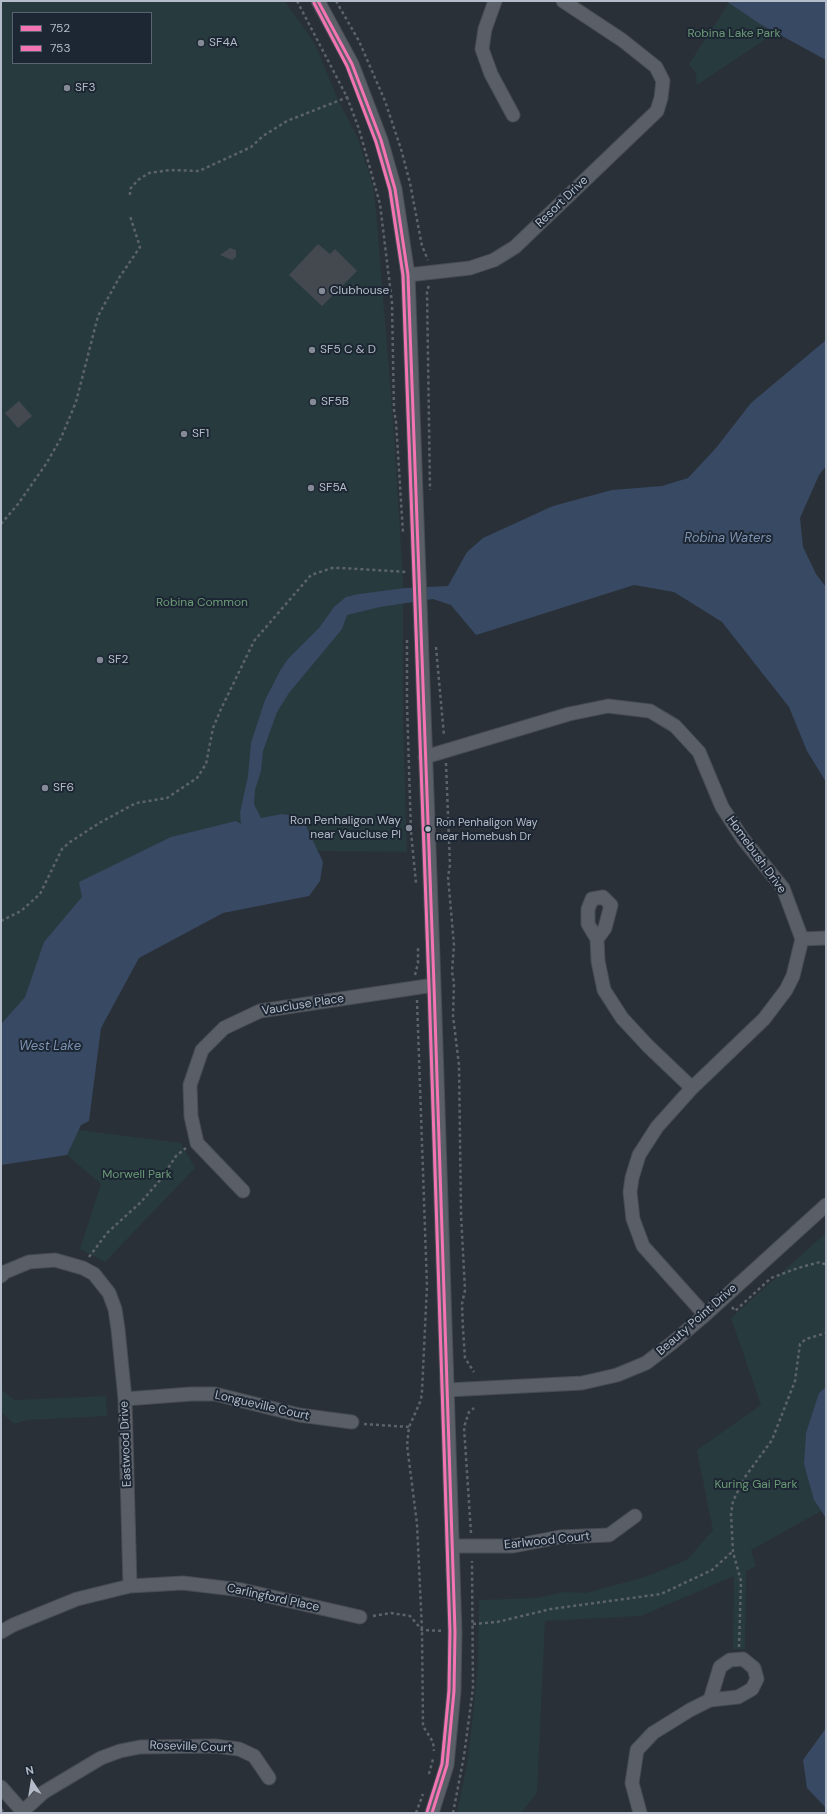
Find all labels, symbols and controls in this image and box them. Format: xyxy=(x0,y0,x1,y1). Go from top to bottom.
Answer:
legend xyxy=(12,12,152,64)
text: 752 xyxy=(50,20,70,36)
park label: Robina Lake Park xyxy=(687,27,781,41)
place label: SF4A xyxy=(209,36,238,50)
marker: SF4A xyxy=(196,38,206,48)
text: 753 xyxy=(50,40,70,56)
place label: SF3 xyxy=(75,81,95,95)
marker: SF3 xyxy=(62,83,72,93)
street label: Resort Drive xyxy=(533,173,591,231)
place label: Clubhouse xyxy=(330,284,389,298)
marker: Clubhouse xyxy=(317,286,327,296)
place label: SF5 C & D xyxy=(320,343,376,357)
marker: SF5 C & D xyxy=(307,345,317,355)
place label: SF5B xyxy=(321,395,349,409)
marker: SF5B xyxy=(308,397,318,407)
place label: SF1 xyxy=(192,427,209,441)
marker: SF1 xyxy=(179,429,189,439)
place label: SF5A xyxy=(319,481,347,495)
marker: SF5A xyxy=(306,483,316,493)
water label: Robina Waters xyxy=(684,531,772,547)
park label: Robina Common xyxy=(156,596,248,610)
place label: SF2 xyxy=(108,653,128,667)
marker: SF2 xyxy=(95,655,105,665)
place label: SF6 xyxy=(53,781,74,795)
marker: SF6 xyxy=(40,783,50,793)
place label: Ron Penhaligon Way near Vaucluse Pl xyxy=(290,814,401,842)
street label: Homebush Drive xyxy=(723,814,789,896)
place label: Ron Penhaligon Way near Homebush Dr xyxy=(436,816,538,842)
marker: Ron Penhaligon Way near Vaucluse Pl xyxy=(404,823,414,833)
marker: Ron Penhaligon Way near Homebush Dr xyxy=(423,824,433,834)
street label: Vaucluse Place xyxy=(261,991,345,1019)
water label: West Lake xyxy=(19,1039,81,1055)
park label: Morwell Park xyxy=(102,1168,172,1182)
street label: Beauty Point Drive xyxy=(654,1281,740,1359)
street label: Longueville Court xyxy=(213,1388,311,1424)
street label: Eastwood Drive xyxy=(117,1401,135,1487)
park label: Kuring Gai Park xyxy=(714,1478,798,1492)
street label: Earlwood Court xyxy=(503,1529,591,1553)
street label: Carlingford Place xyxy=(225,1581,321,1615)
street label: Roseville Court xyxy=(149,1738,233,1756)
north arrow xyxy=(12,1762,52,1802)
text: N xyxy=(24,1763,35,1778)

